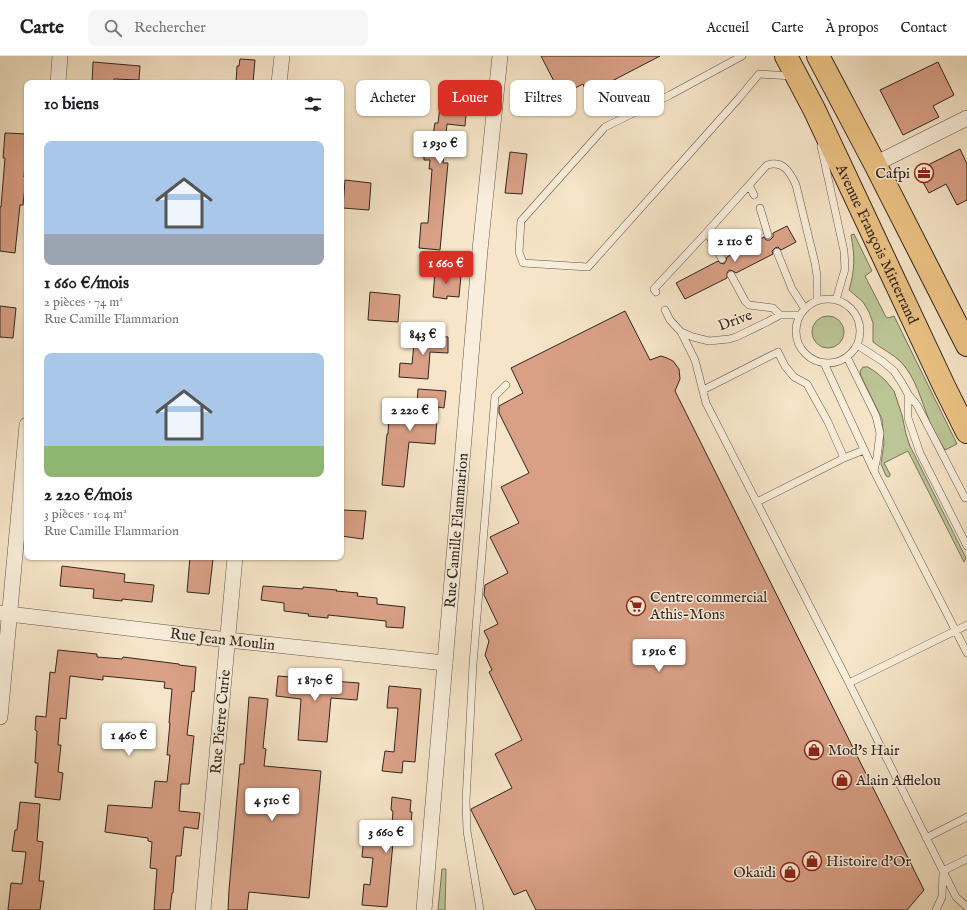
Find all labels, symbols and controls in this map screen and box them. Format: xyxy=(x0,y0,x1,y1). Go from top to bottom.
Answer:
search box xyxy=(88,10,368,46)
text: Carte xyxy=(20,16,64,40)
icon: search xyxy=(102,17,124,39)
text: Rechercher xyxy=(134,18,206,37)
text: Accueil xyxy=(706,19,749,37)
text: Carte xyxy=(771,19,804,37)
text: À propos xyxy=(826,19,878,37)
text: Contact xyxy=(900,19,947,37)
chip: Acheter xyxy=(356,80,430,116)
chip: Louer xyxy=(438,80,502,116)
chip: Filtres xyxy=(510,80,576,116)
chip: Nouveau xyxy=(584,80,664,116)
icon: filters xyxy=(302,93,324,115)
text: 10 biens xyxy=(44,94,99,115)
pin: 1 930 € xyxy=(403,131,477,165)
text: 1 930 € xyxy=(422,135,458,152)
street label: Avenue François Mitterrand xyxy=(831,160,923,328)
office icon: Cafpi xyxy=(913,162,935,184)
place label: Cafpi xyxy=(875,164,910,183)
icon: home xyxy=(148,167,220,239)
pin: 2 110 € xyxy=(698,229,772,263)
text: 2 110 € xyxy=(717,233,753,250)
pin: 1 660 € xyxy=(409,251,483,285)
text: 1 660 € xyxy=(428,255,464,272)
text: 1 660 €/mois xyxy=(44,273,129,294)
text: 2 pièces · 74 m² xyxy=(44,294,123,311)
street label: Drive xyxy=(716,306,755,335)
text: Rue Camille Flammarion xyxy=(44,311,179,328)
pin: 843 € xyxy=(395,322,451,356)
text: 843 € xyxy=(410,326,436,343)
icon: home xyxy=(148,379,220,451)
pin: 2 220 € xyxy=(373,398,447,432)
text: 2 220 € xyxy=(391,402,429,419)
street label: Rue Camille Flammarion xyxy=(441,452,473,609)
text: 2 220 €/mois xyxy=(44,485,132,506)
text: 3 pièces · 104 m² xyxy=(44,506,127,523)
text: Rue Camille Flammarion xyxy=(44,523,179,540)
place label: Centre commercial Athis-Mons xyxy=(649,588,768,624)
supermarket icon: Centre commercial Athis-Mons xyxy=(625,595,647,617)
street label: Rue Jean Moulin xyxy=(169,624,276,655)
pin: 1 910 € xyxy=(622,639,696,673)
text: 1 910 € xyxy=(642,643,676,660)
pin: 1 870 € xyxy=(278,668,352,702)
street label: Rue Pierre Curie xyxy=(206,669,235,775)
text: 1 870 € xyxy=(297,672,333,689)
pin: 1 460 € xyxy=(92,723,166,757)
text: 1 460 € xyxy=(111,727,147,744)
shop icon: Mod's Hair xyxy=(803,739,825,761)
place label: Mod's Hair xyxy=(828,741,900,760)
shop icon: Alain Afflelou xyxy=(831,769,853,791)
place label: Alain Afflelou xyxy=(855,771,941,790)
pin: 4 510 € xyxy=(235,788,309,822)
text: 4 510 € xyxy=(254,792,290,809)
pin: 3 660 € xyxy=(349,820,423,854)
text: 3 660 € xyxy=(368,824,404,841)
shop icon: Histoire d'Or xyxy=(801,850,823,872)
place label: Histoire d'Or xyxy=(826,852,912,871)
shop icon: Okaïdi xyxy=(779,861,801,883)
place label: Okaïdi xyxy=(733,863,776,882)

